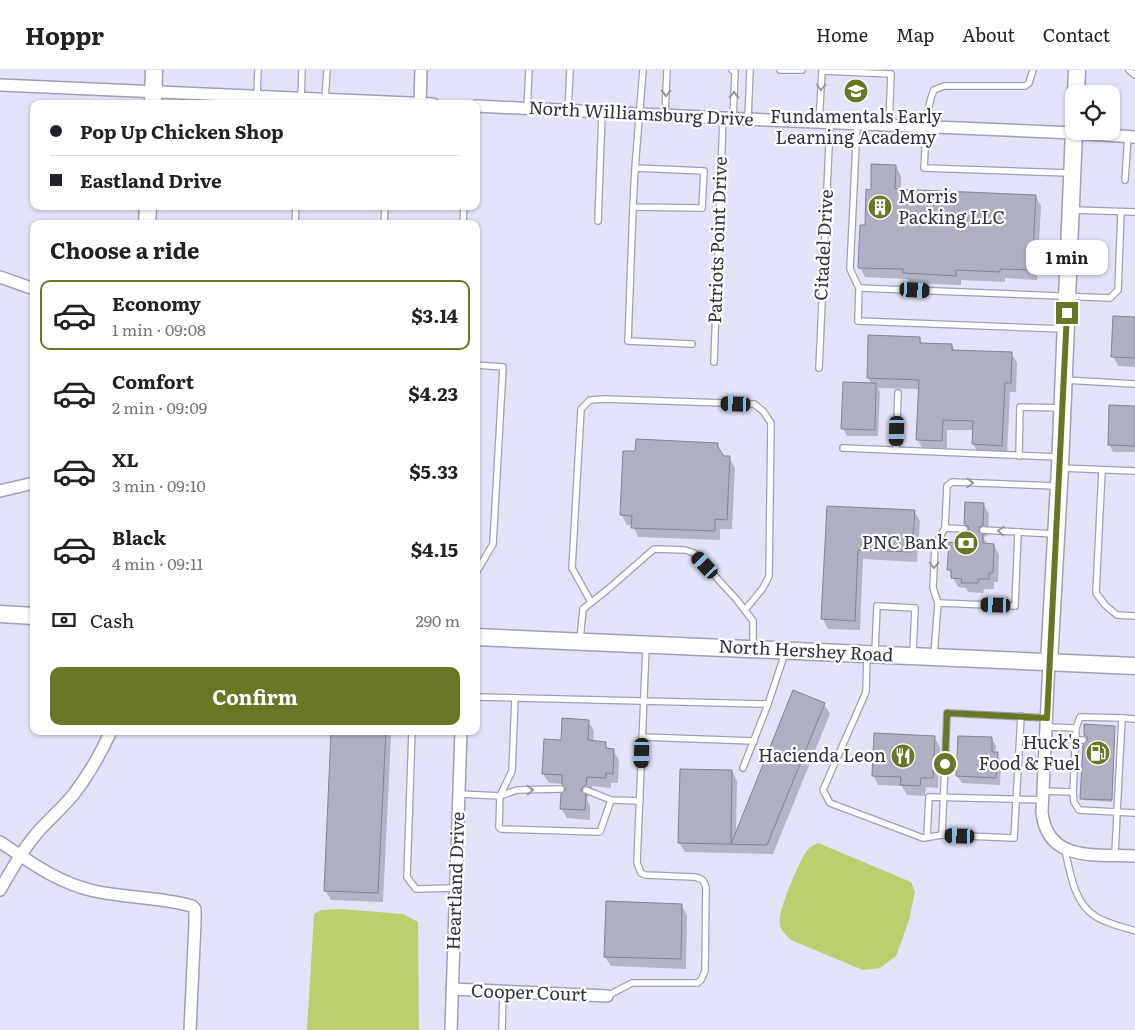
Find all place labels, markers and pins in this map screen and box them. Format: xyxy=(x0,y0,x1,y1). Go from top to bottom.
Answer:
school or university icon: Fundamentals Early Learning Academy xyxy=(843,78,869,104)
place label: Fundamentals Early Learning Academy xyxy=(770,102,943,150)
place label: Morris Packing LLC xyxy=(898,182,1005,230)
building icon: Morris Packing LLC xyxy=(867,194,893,220)
place label: PNC Bank xyxy=(862,528,949,555)
bank icon: PNC Bank xyxy=(953,530,979,556)
place label: Huck's Food & Fuel xyxy=(979,728,1080,776)
fuel station icon: Huck's Food & Fuel xyxy=(1085,740,1111,766)
place label: Hacienda Leon xyxy=(758,741,886,768)
restaurant icon: Hacienda Leon xyxy=(890,743,916,769)

